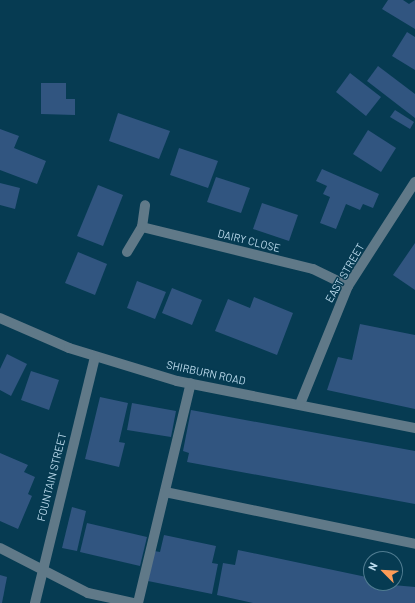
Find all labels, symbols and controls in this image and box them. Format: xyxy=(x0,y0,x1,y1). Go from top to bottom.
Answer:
street label: DAIRY CLOSE xyxy=(216,227,282,255)
street label: EAST STREET xyxy=(323,241,367,305)
street label: SHIRBURN ROAD xyxy=(165,358,247,388)
street label: FOUNTAIN STREET xyxy=(35,431,69,523)
north arrow xyxy=(363,551,403,591)
text: N xyxy=(365,560,380,572)

